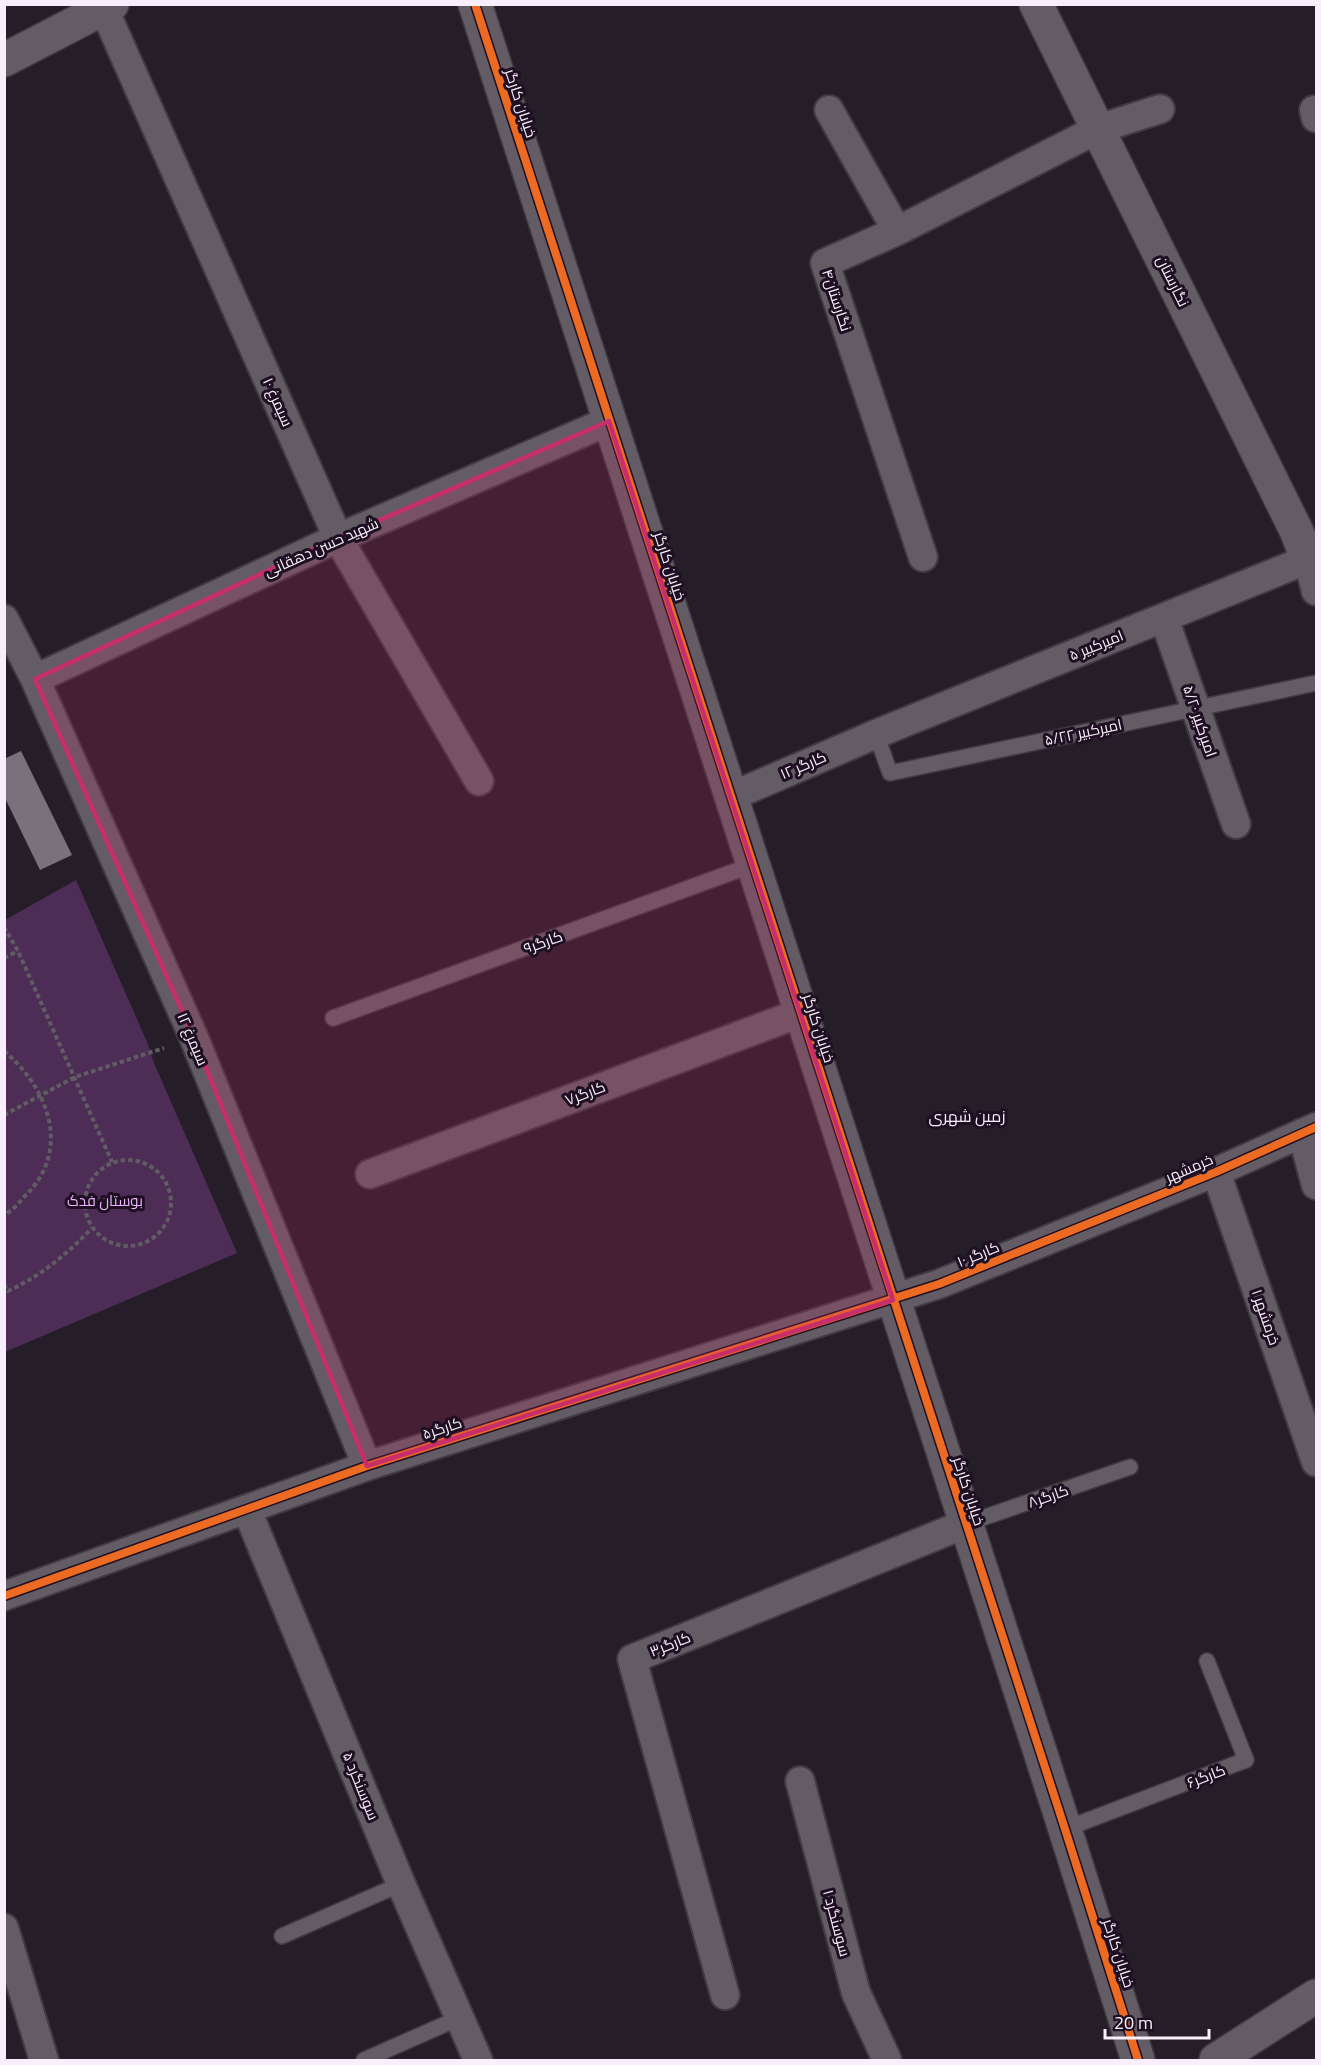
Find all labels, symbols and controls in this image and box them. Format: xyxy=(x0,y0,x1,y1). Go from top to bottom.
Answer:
street label: خیابان کارگر xyxy=(499,65,543,140)
street label: نگارستان xyxy=(1151,252,1195,310)
street label: نگارستان۴ xyxy=(816,266,858,334)
street label: سیمرغ ۱۰ xyxy=(257,374,299,430)
street label: شهید حسن دهقانی xyxy=(260,511,382,583)
street label: خیابان کارگر xyxy=(648,528,692,603)
street label: امیرکبیر ۵ xyxy=(1065,624,1127,666)
street label: امیرکبیر ۵/۲۰ xyxy=(1177,682,1223,760)
street label: امیرکبیر ۵/۲۲ xyxy=(1042,713,1124,751)
street label: کارگر ۱۲ xyxy=(776,745,830,785)
street label: کارگر۹ xyxy=(520,924,566,960)
street label: خیابان کارگر xyxy=(797,990,841,1065)
street label: سیمرغ ۱۲ xyxy=(172,1009,214,1069)
street label: کارگر۷ xyxy=(561,1075,609,1111)
district label: زمین شهری xyxy=(929,1104,1005,1128)
street label: خرمشهر xyxy=(1161,1148,1216,1189)
park label: بوستان فدک xyxy=(67,1189,143,1212)
street label: کارگر ۱۰ xyxy=(953,1235,1003,1273)
street label: خرمشهر ۱ xyxy=(1246,1286,1286,1348)
street label: کارگر۵ xyxy=(419,1411,465,1445)
street label: خیابان کارگر xyxy=(947,1453,991,1528)
street label: کارگر۸ xyxy=(1025,1478,1071,1514)
street label: کارگر۳ xyxy=(646,1625,694,1663)
street label: سوسنگرد ۵ xyxy=(337,1748,385,1824)
street label: کارگر۶ xyxy=(1183,1758,1229,1794)
street label: سوسنگرد ۱ xyxy=(817,1887,857,1959)
street label: خیابان کارگر xyxy=(1097,1915,1141,1990)
scale bar xyxy=(1105,2002,1208,2040)
text: 20 m xyxy=(1114,2009,1153,2036)

